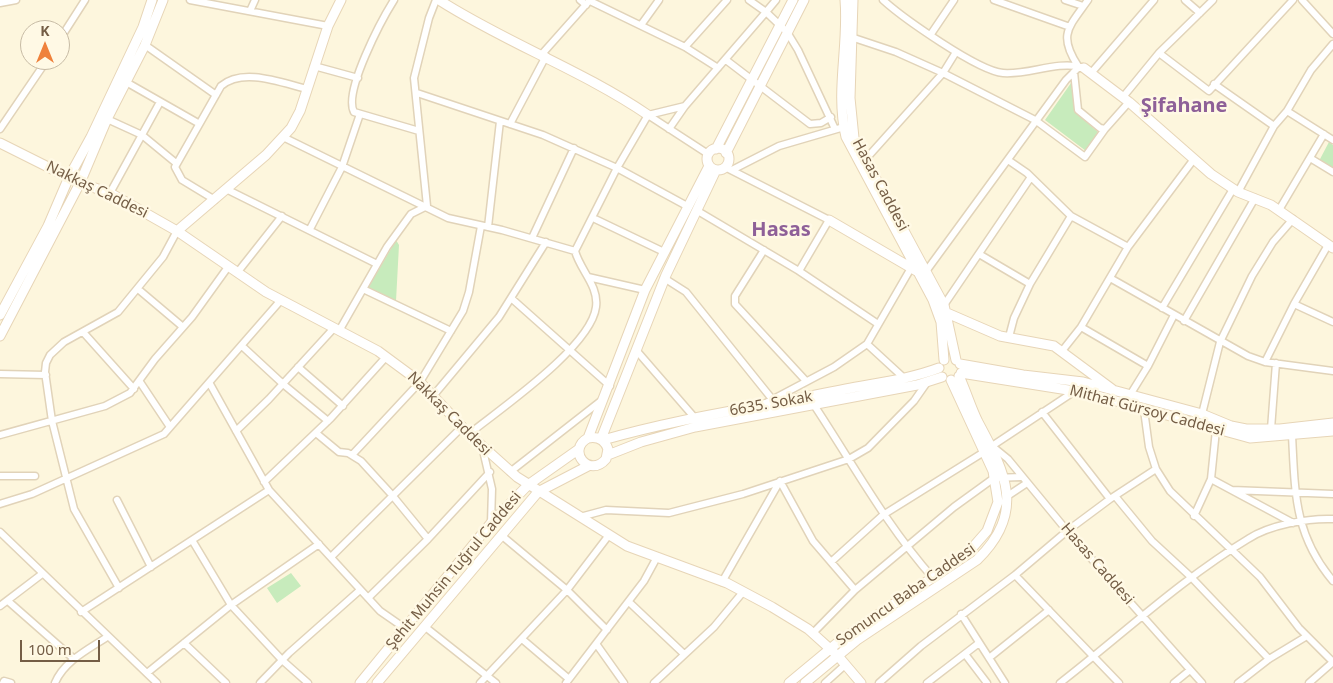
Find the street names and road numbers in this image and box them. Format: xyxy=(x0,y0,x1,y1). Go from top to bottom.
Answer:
street label: Hasas Caddesi xyxy=(848,136,912,234)
street label: Nakkaş Caddesi xyxy=(43,158,151,222)
street label: Nakkaş Caddesi xyxy=(403,368,495,460)
street label: Mithat Gürsoy Caddesi xyxy=(1068,382,1226,440)
street label: 6635. Sokak xyxy=(728,388,814,420)
street label: Şehit Muhsin Tuğrul Caddesi xyxy=(383,488,525,654)
street label: Hasas Caddesi xyxy=(1057,520,1137,608)
street label: Somuncu Baba Caddesi xyxy=(833,540,979,650)

